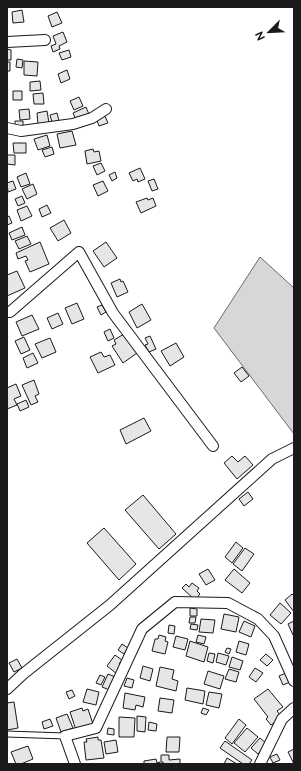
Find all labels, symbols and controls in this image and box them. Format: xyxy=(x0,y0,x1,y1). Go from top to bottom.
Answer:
north arrow xyxy=(249,12,289,52)
text: N xyxy=(253,29,268,42)

